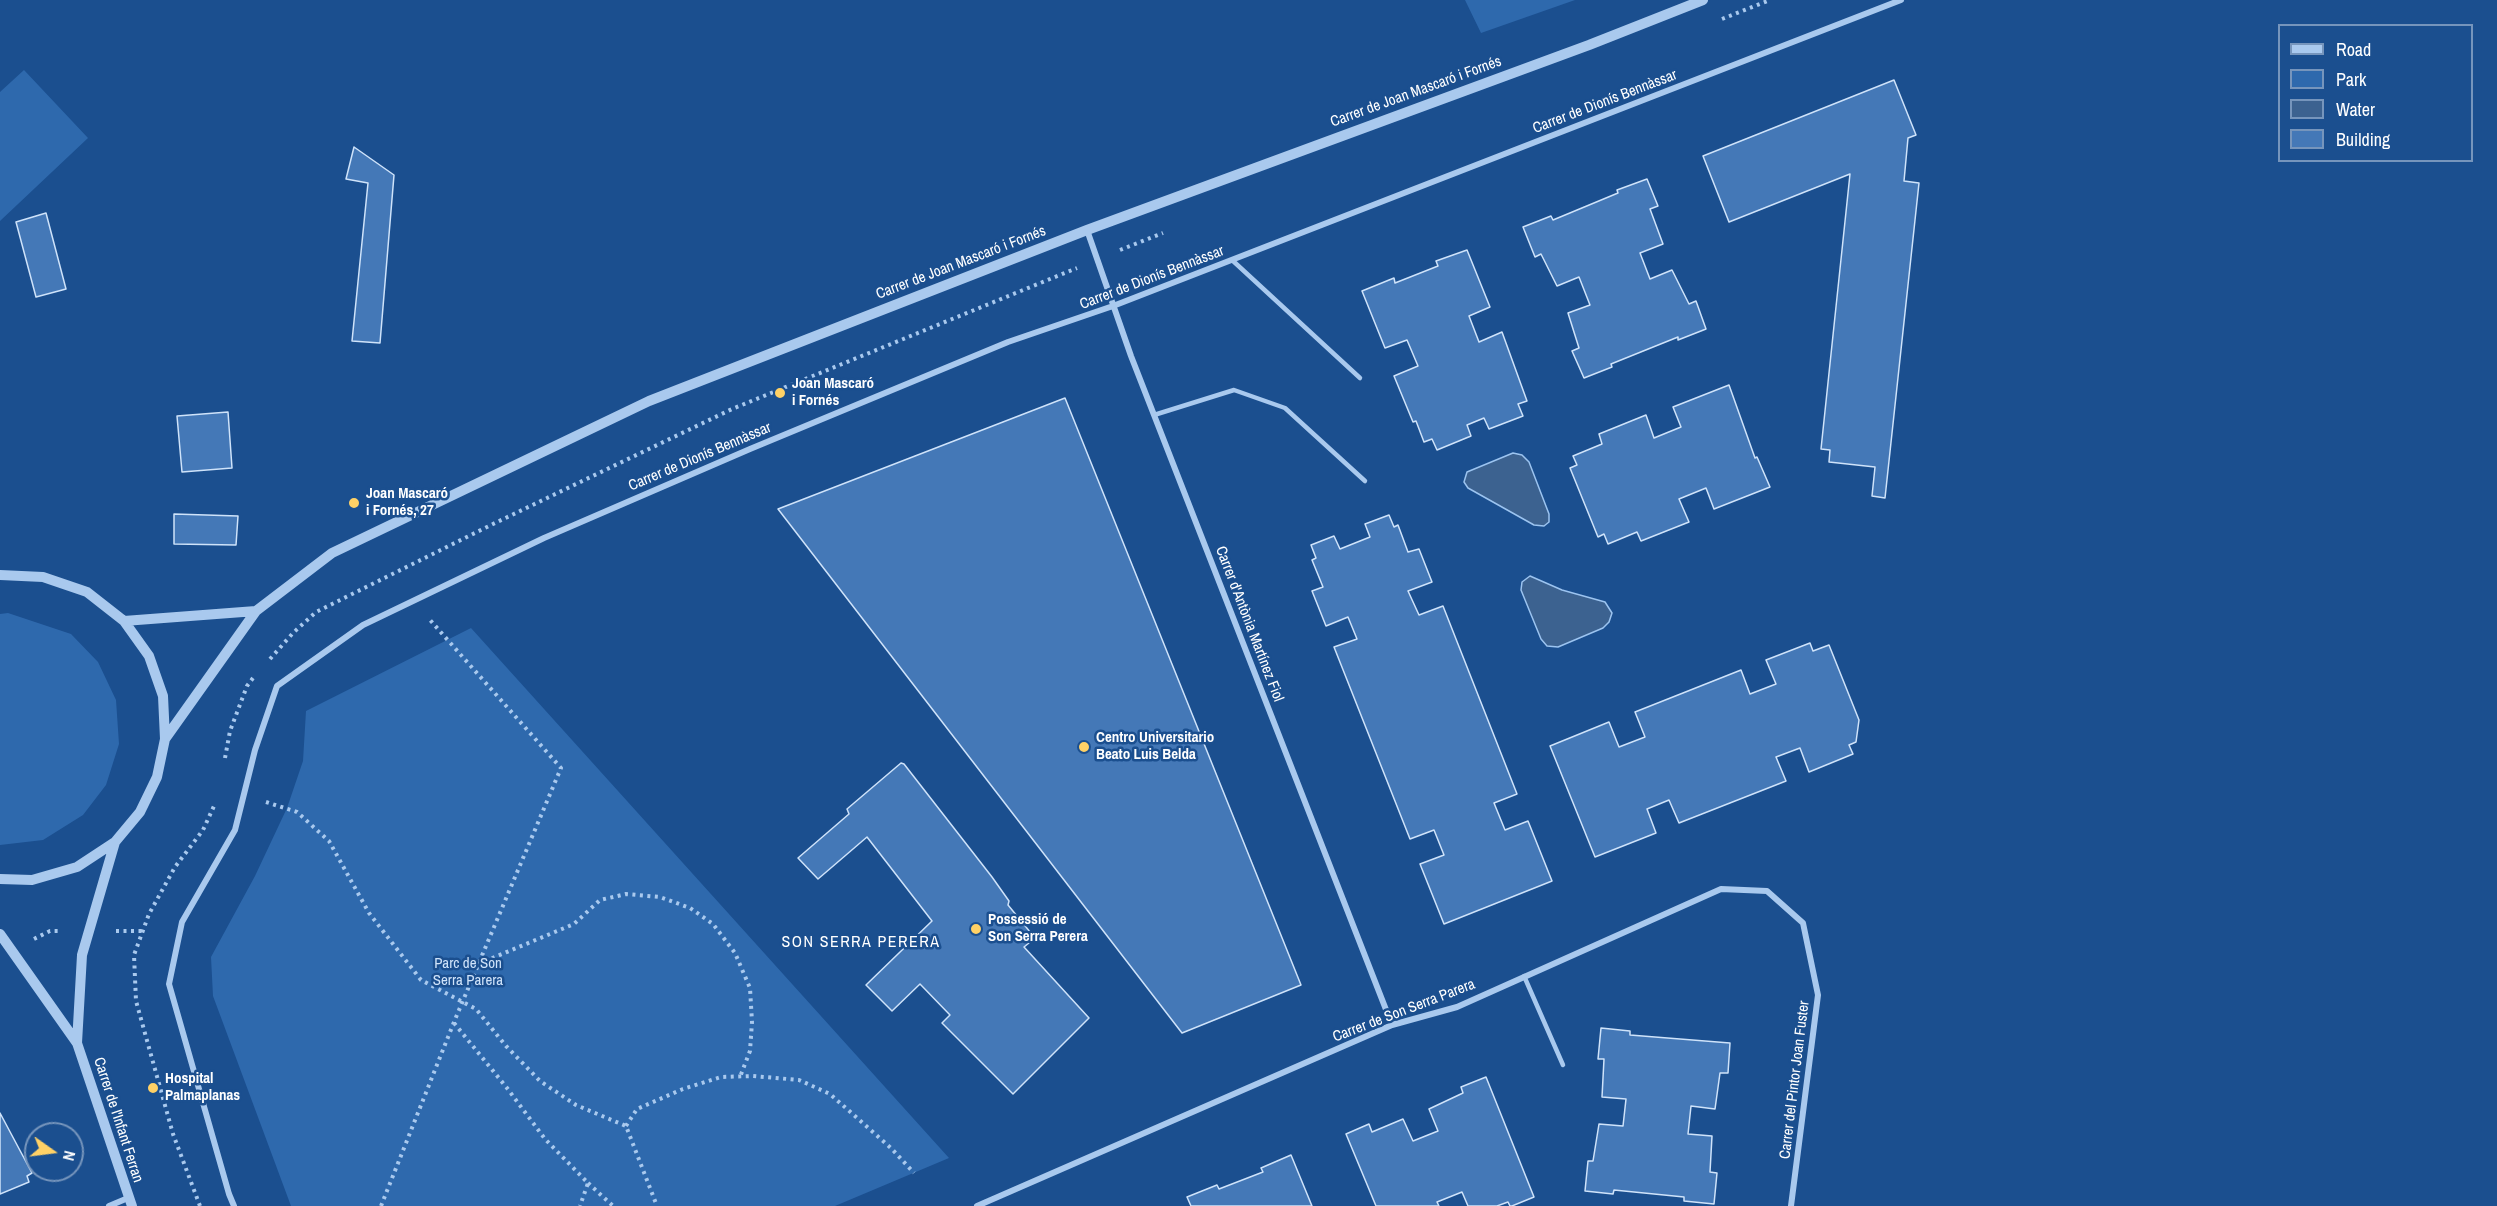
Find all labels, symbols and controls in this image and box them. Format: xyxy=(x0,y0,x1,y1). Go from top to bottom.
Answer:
legend xyxy=(2278,24,2473,162)
text: Road xyxy=(2336,37,2371,62)
street label: Carrer de Joan Mascaró i Fornés xyxy=(1328,53,1504,131)
street label: Carrer de Dionís Bennàssar xyxy=(1530,66,1680,138)
text: Park xyxy=(2336,67,2366,92)
text: Water xyxy=(2336,97,2375,122)
text: Building xyxy=(2336,127,2390,152)
street label: Carrer de Joan Mascaró i Fornés xyxy=(873,222,1049,304)
street label: Carrer de Dionís Bennàssar xyxy=(1077,242,1227,314)
place label: Joan Mascaró i Fornés xyxy=(792,375,874,410)
marker: Joan Mascaró i Fornés xyxy=(773,386,787,400)
street label: Carrer de Dionís Bennàssar xyxy=(626,419,774,495)
place label: Joan Mascaró i Fornés, 27 xyxy=(366,485,448,520)
marker: Joan Mascaró i Fornés, 27 xyxy=(347,496,361,510)
street label: Carrer d'Antònia Martínez Fiol xyxy=(1211,544,1287,704)
place label: Centro Universitario Beato Luis Belda xyxy=(1096,729,1214,764)
marker: Centro Universitario Beato Luis Belda xyxy=(1077,740,1091,754)
place label: Possessió de Son Serra Perera xyxy=(988,911,1088,946)
marker: Possessió de Son Serra Perera xyxy=(969,922,983,936)
district label: SON SERRA PERERA xyxy=(782,933,940,953)
park label: Parc de Son Serra Parera xyxy=(433,955,503,990)
street label: Carrer de Son Serra Parera xyxy=(1330,976,1478,1046)
street label: Carrer del Pintor Joan Fuster xyxy=(1776,1000,1814,1160)
street label: Carrer de l'Infant Ferran xyxy=(89,1055,147,1185)
place label: Hospital Palmaplanas xyxy=(165,1070,240,1105)
marker: Hospital Palmaplanas xyxy=(146,1081,160,1095)
north arrow xyxy=(24,1122,84,1182)
text: N xyxy=(58,1149,81,1163)

